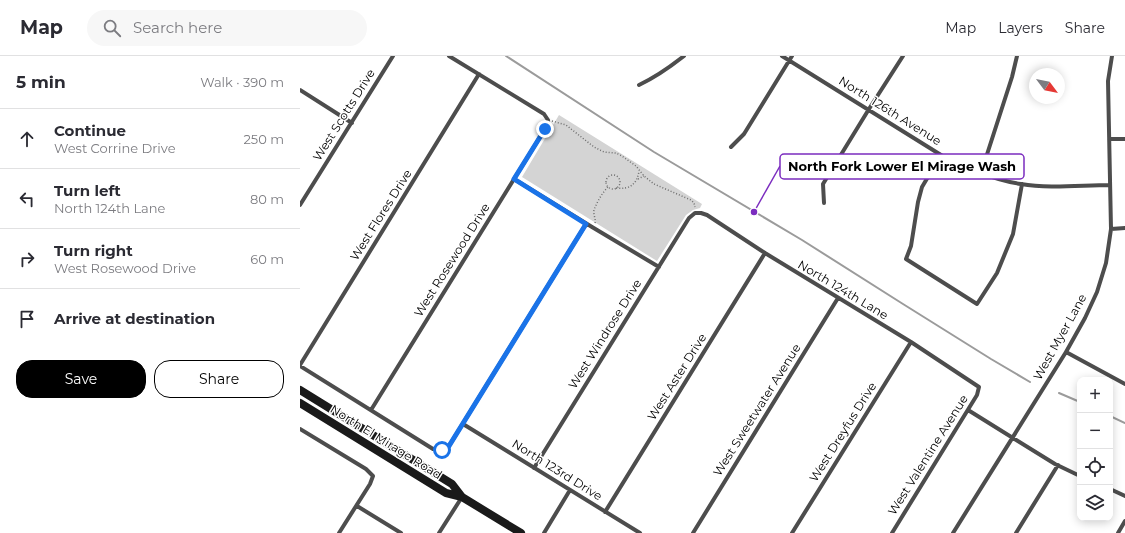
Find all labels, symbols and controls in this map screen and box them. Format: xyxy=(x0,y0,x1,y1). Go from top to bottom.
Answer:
search box xyxy=(87,10,367,46)
text: Map xyxy=(20,16,63,39)
icon: search xyxy=(101,17,123,39)
text: Search here xyxy=(133,18,222,37)
text: Map xyxy=(945,19,976,37)
text: Layers xyxy=(998,19,1043,37)
text: Share xyxy=(1065,19,1105,37)
street label: West Scotts Drive xyxy=(309,66,378,163)
north arrow xyxy=(1029,68,1065,104)
text: 5 min xyxy=(16,72,66,92)
street label: North 126th Avenue xyxy=(836,73,944,148)
text: Walk · 390 m xyxy=(200,74,284,90)
route end xyxy=(536,120,554,138)
text: Continue xyxy=(54,121,126,140)
icon: ahead xyxy=(16,128,38,150)
text: 250 m xyxy=(243,131,284,147)
text: West Corrine Drive xyxy=(54,140,176,156)
callout: North Fork Lower El Mirage Wash xyxy=(780,154,1024,179)
text: North Fork Lower El Mirage Wash xyxy=(788,158,1016,174)
street label: West Flores Drive xyxy=(347,166,415,263)
text: Turn left xyxy=(54,181,121,200)
icon: left xyxy=(16,188,38,210)
text: 80 m xyxy=(250,191,284,207)
text: North 124th Lane xyxy=(54,200,165,216)
street label: West Rosewood Drive xyxy=(410,200,493,319)
text: Turn right xyxy=(54,241,133,260)
icon: right xyxy=(16,248,38,270)
text: 60 m xyxy=(250,251,284,267)
street label: North 124th Lane xyxy=(795,257,891,322)
text: West Rosewood Drive xyxy=(54,260,196,276)
street label: West Windrose Drive xyxy=(565,276,644,391)
street label: West Myer Lane xyxy=(1030,291,1089,383)
icon: arrive xyxy=(16,308,38,330)
text: Arrive at destination xyxy=(54,309,215,328)
street label: West Aster Drive xyxy=(644,331,709,423)
street label: West Sweetwater Avenue xyxy=(710,341,804,479)
button: Save xyxy=(16,360,146,398)
button: Share xyxy=(154,360,284,398)
map controls xyxy=(1077,377,1113,521)
button: + xyxy=(1077,377,1113,413)
street label: West Dreyfus Drive xyxy=(806,379,879,484)
street label: West Valentine Avenue xyxy=(884,392,971,518)
street label: North El Mirage Road xyxy=(328,401,445,482)
button: − xyxy=(1077,413,1113,449)
street label: North 123rd Drive xyxy=(509,436,605,503)
route start xyxy=(433,441,451,459)
button: locate xyxy=(1077,449,1113,485)
button: layers xyxy=(1077,485,1113,521)

